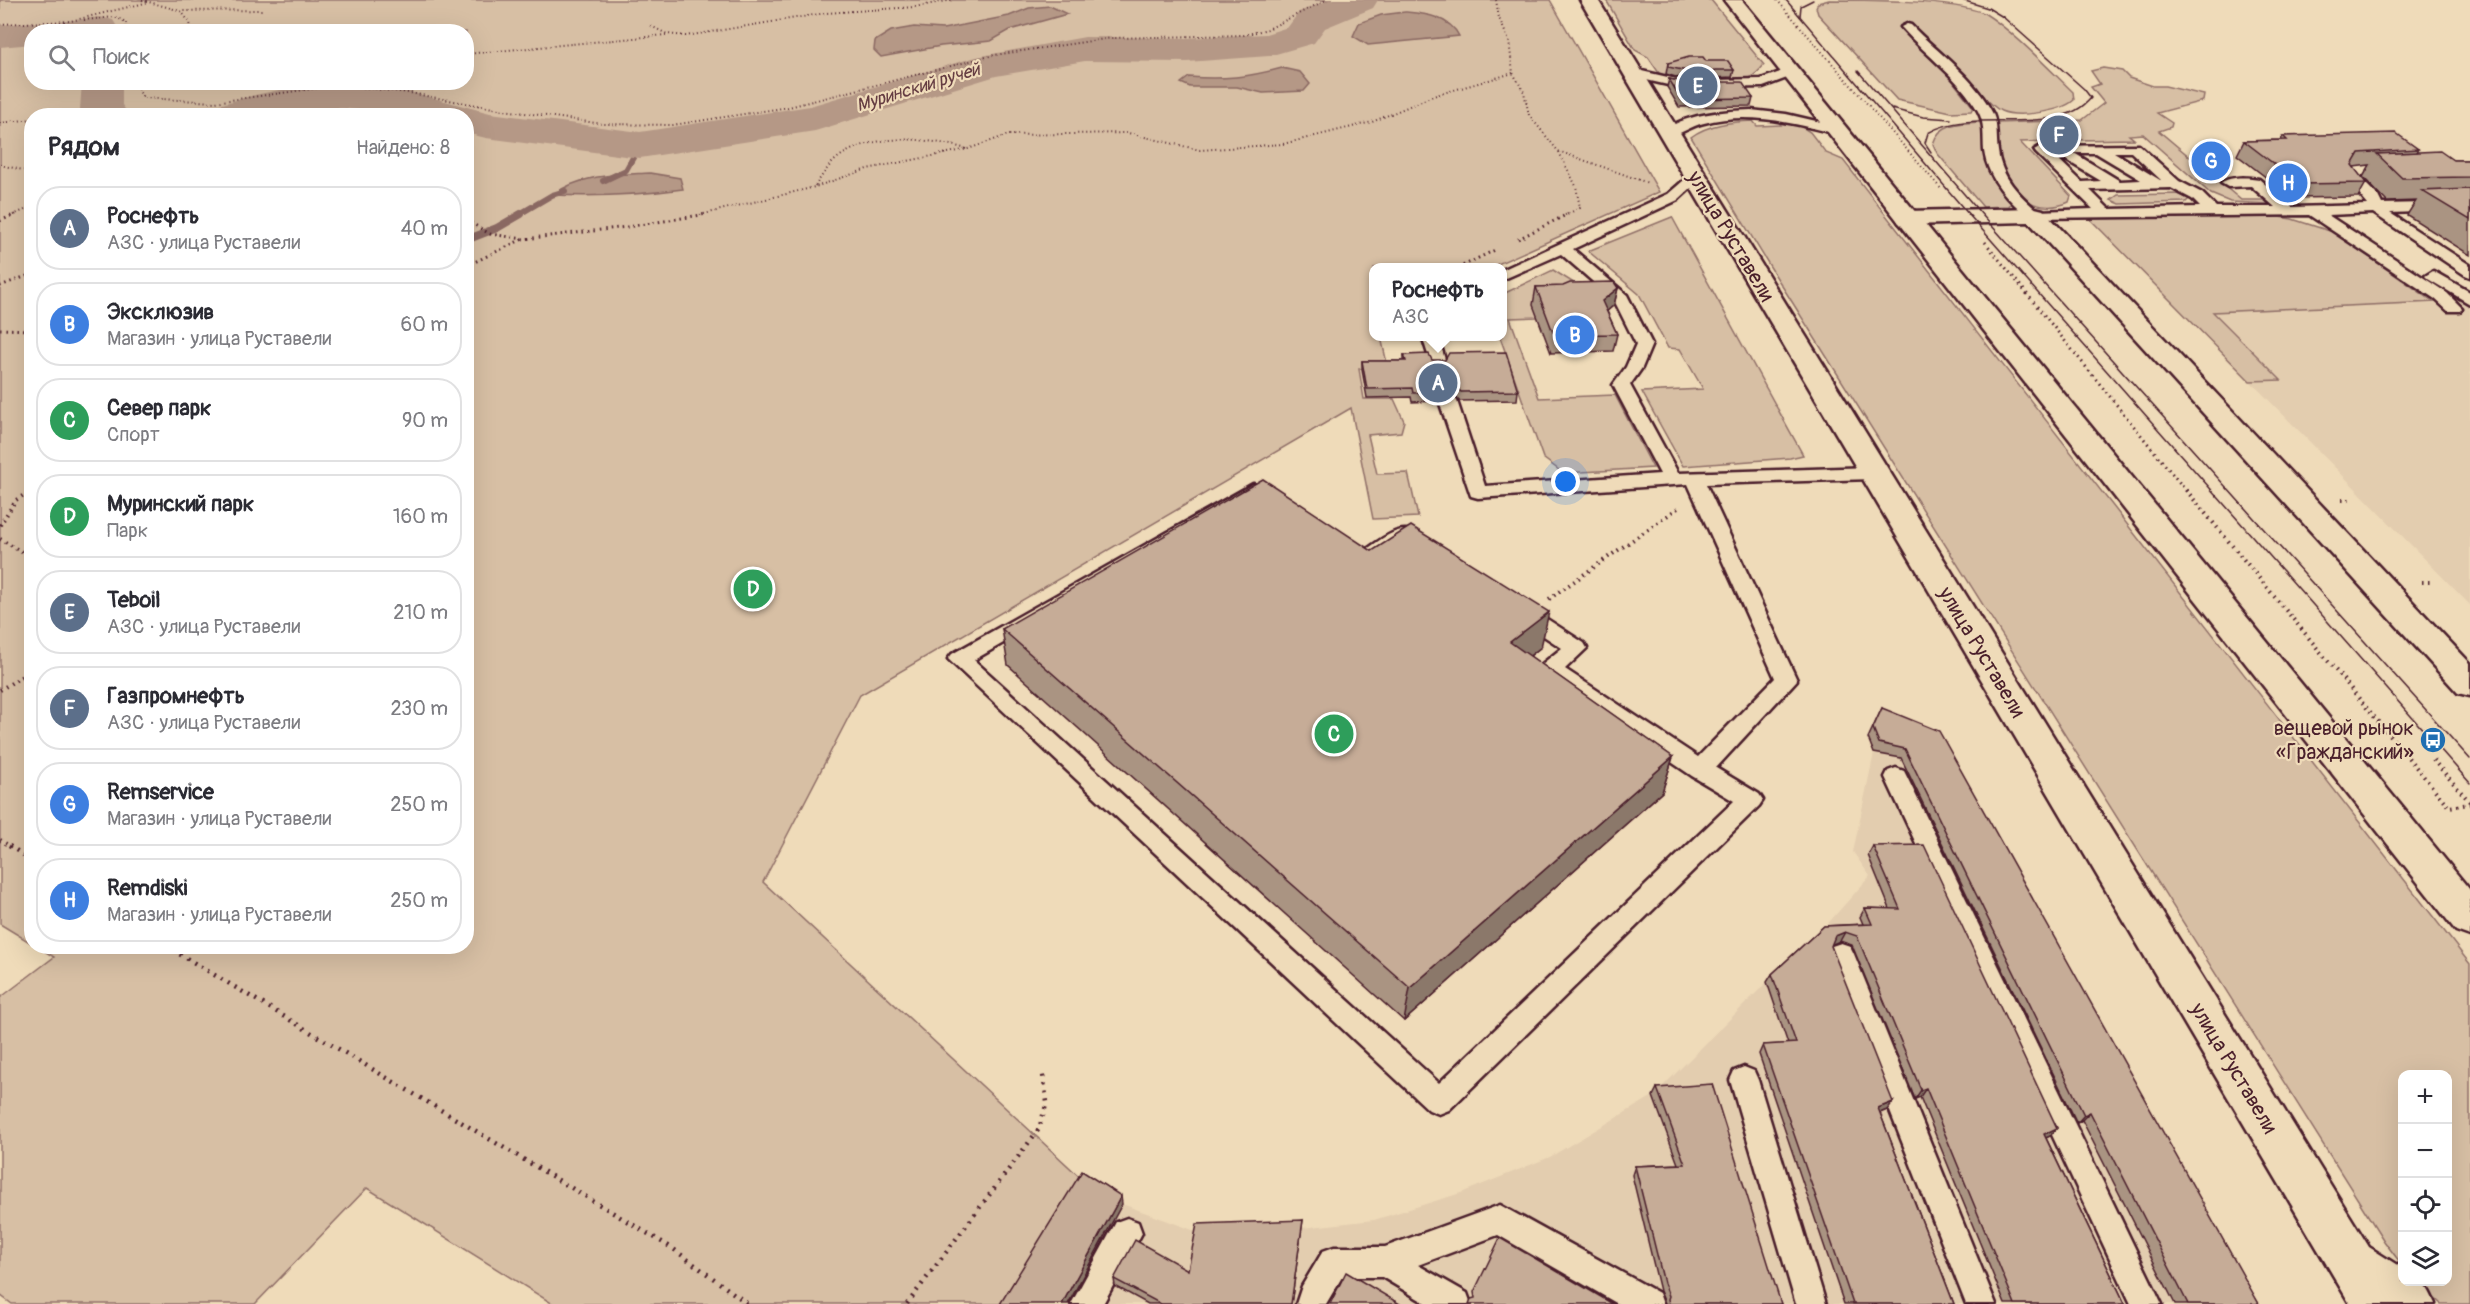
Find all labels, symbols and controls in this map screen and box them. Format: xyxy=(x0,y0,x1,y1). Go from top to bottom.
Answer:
search box xyxy=(24,24,474,90)
icon: search xyxy=(45,41,78,74)
text: Поиск xyxy=(93,43,150,71)
water label: Муринский ручей xyxy=(854,57,984,117)
pin: E xyxy=(1678,64,1718,109)
pin: F xyxy=(2040,112,2078,158)
text: Рядом xyxy=(48,131,120,163)
text: Найдено: 8 xyxy=(356,135,450,160)
pin: G xyxy=(2192,138,2230,184)
pin: H xyxy=(2268,160,2308,206)
street label: улица Руставели xyxy=(1680,165,1780,307)
text: Роснефть xyxy=(107,202,199,230)
text: A xyxy=(63,216,76,241)
text: 40 m xyxy=(401,216,448,241)
text: АЗС · улица Руставели xyxy=(107,230,300,255)
popup xyxy=(1369,263,1507,341)
text: Роснефть xyxy=(1392,276,1484,304)
text: Эксклюзив xyxy=(107,298,214,326)
text: АЗС xyxy=(1392,304,1429,329)
text: B xyxy=(64,312,75,337)
text: 60 m xyxy=(401,312,448,337)
pin: B xyxy=(1556,312,1594,358)
text: Магазин · улица Руставели xyxy=(107,326,331,351)
pin: A xyxy=(1418,360,1458,406)
text: Север парк xyxy=(107,394,211,422)
text: C xyxy=(63,408,76,433)
text: 90 m xyxy=(402,408,448,433)
text: Спорт xyxy=(107,422,160,447)
your location xyxy=(1551,467,1580,496)
text: Муринский парк xyxy=(107,490,254,518)
text: D xyxy=(63,504,76,529)
text: 160 m xyxy=(393,504,448,529)
text: Парк xyxy=(107,518,148,543)
pin: D xyxy=(734,566,772,612)
street label: улица Руставели xyxy=(1931,581,2031,723)
text: Teboil xyxy=(107,586,161,614)
text: E xyxy=(64,600,75,625)
text: 210 m xyxy=(393,600,448,625)
text: АЗС · улица Руставели xyxy=(107,614,300,639)
text: Газпромнефть xyxy=(107,682,245,710)
text: F xyxy=(63,696,76,721)
text: 230 m xyxy=(391,696,448,721)
text: АЗС · улица Руставели xyxy=(107,710,300,735)
pin: C xyxy=(1314,712,1354,756)
place label: вещевой рынок «Гражданский» xyxy=(2274,715,2414,766)
bus stop icon: вещевой рынок «Гражданский» xyxy=(2418,725,2448,755)
text: Remservice xyxy=(107,778,214,806)
text: G xyxy=(63,792,76,817)
text: 250 m xyxy=(390,792,448,817)
text: Магазин · улица Руставели xyxy=(107,806,331,831)
text: Remdiski xyxy=(107,874,188,902)
text: H xyxy=(63,888,76,913)
text: 250 m xyxy=(390,888,448,913)
text: Магазин · улица Руставели xyxy=(107,902,331,927)
street label: улица Руставели xyxy=(2183,997,2283,1139)
map controls xyxy=(2398,1070,2452,1286)
button: + xyxy=(2398,1070,2452,1124)
button: − xyxy=(2398,1124,2452,1178)
button: locate xyxy=(2398,1178,2452,1232)
button: layers xyxy=(2398,1232,2452,1286)

